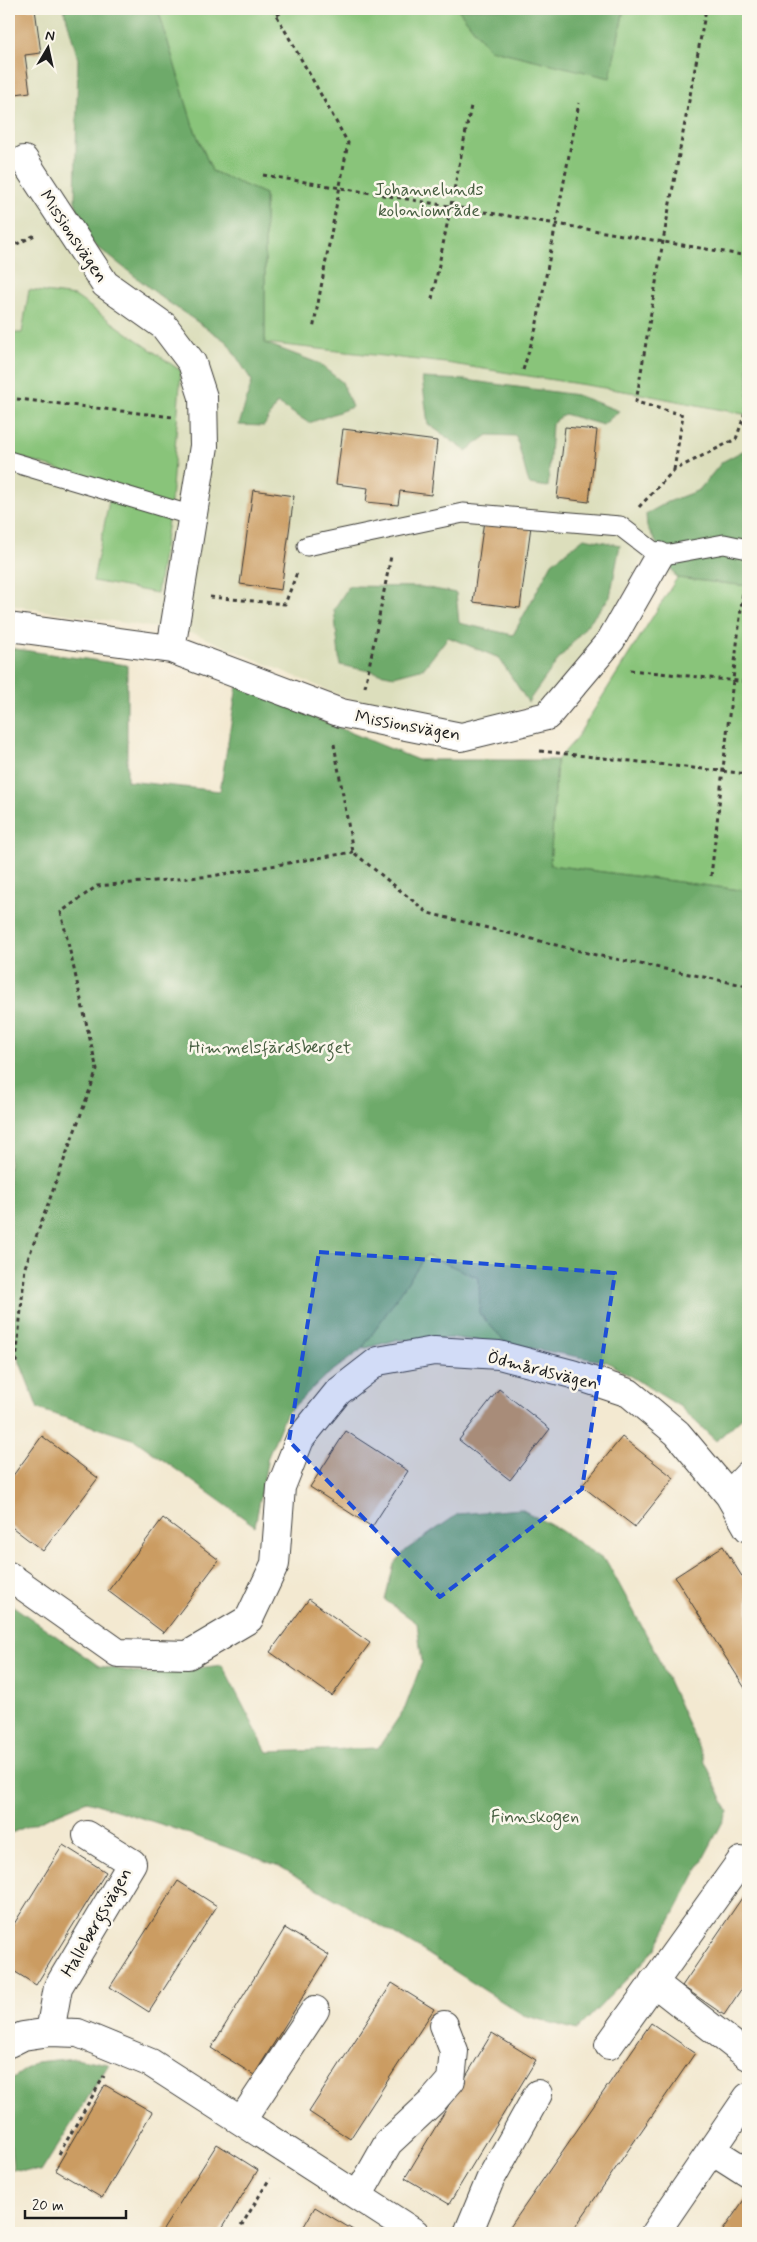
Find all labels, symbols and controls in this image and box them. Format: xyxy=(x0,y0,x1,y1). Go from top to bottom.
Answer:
north arrow xyxy=(22,22,72,72)
text: N xyxy=(44,27,56,46)
park label: Johannelunds koloniområde xyxy=(374,178,484,223)
street label: Missionsvägen xyxy=(33,186,113,288)
street label: Missionsvägen xyxy=(353,705,463,747)
park label: Himmelsfärdsberget xyxy=(189,1036,351,1062)
street label: Ödmårdsvägen xyxy=(485,1346,601,1396)
park label: Finnskogen xyxy=(491,1805,579,1830)
street label: Hallebergsvägen xyxy=(56,1863,140,1983)
scale bar xyxy=(25,2187,126,2219)
text: 20 m xyxy=(32,2196,64,2216)

